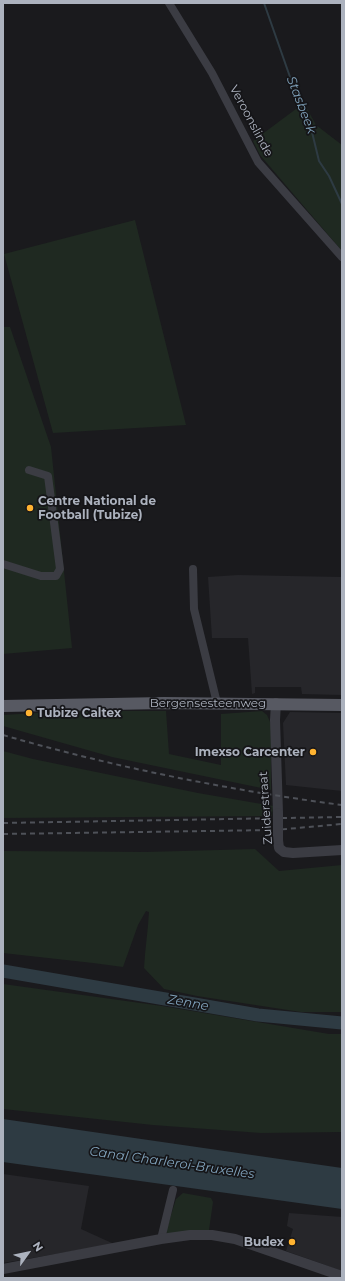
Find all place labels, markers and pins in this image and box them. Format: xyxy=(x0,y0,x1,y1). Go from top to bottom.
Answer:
place label: Centre National de Football (Tubize) xyxy=(38,494,156,522)
marker: Centre National de Football (Tubize) xyxy=(25,503,35,513)
place label: Tubize Caltex xyxy=(37,706,121,720)
marker: Tubize Caltex xyxy=(24,708,34,718)
place label: Imexso Carcenter xyxy=(195,745,305,759)
marker: Imexso Carcenter xyxy=(308,747,318,757)
place label: Budex xyxy=(244,1235,284,1249)
marker: Budex xyxy=(287,1237,297,1247)

